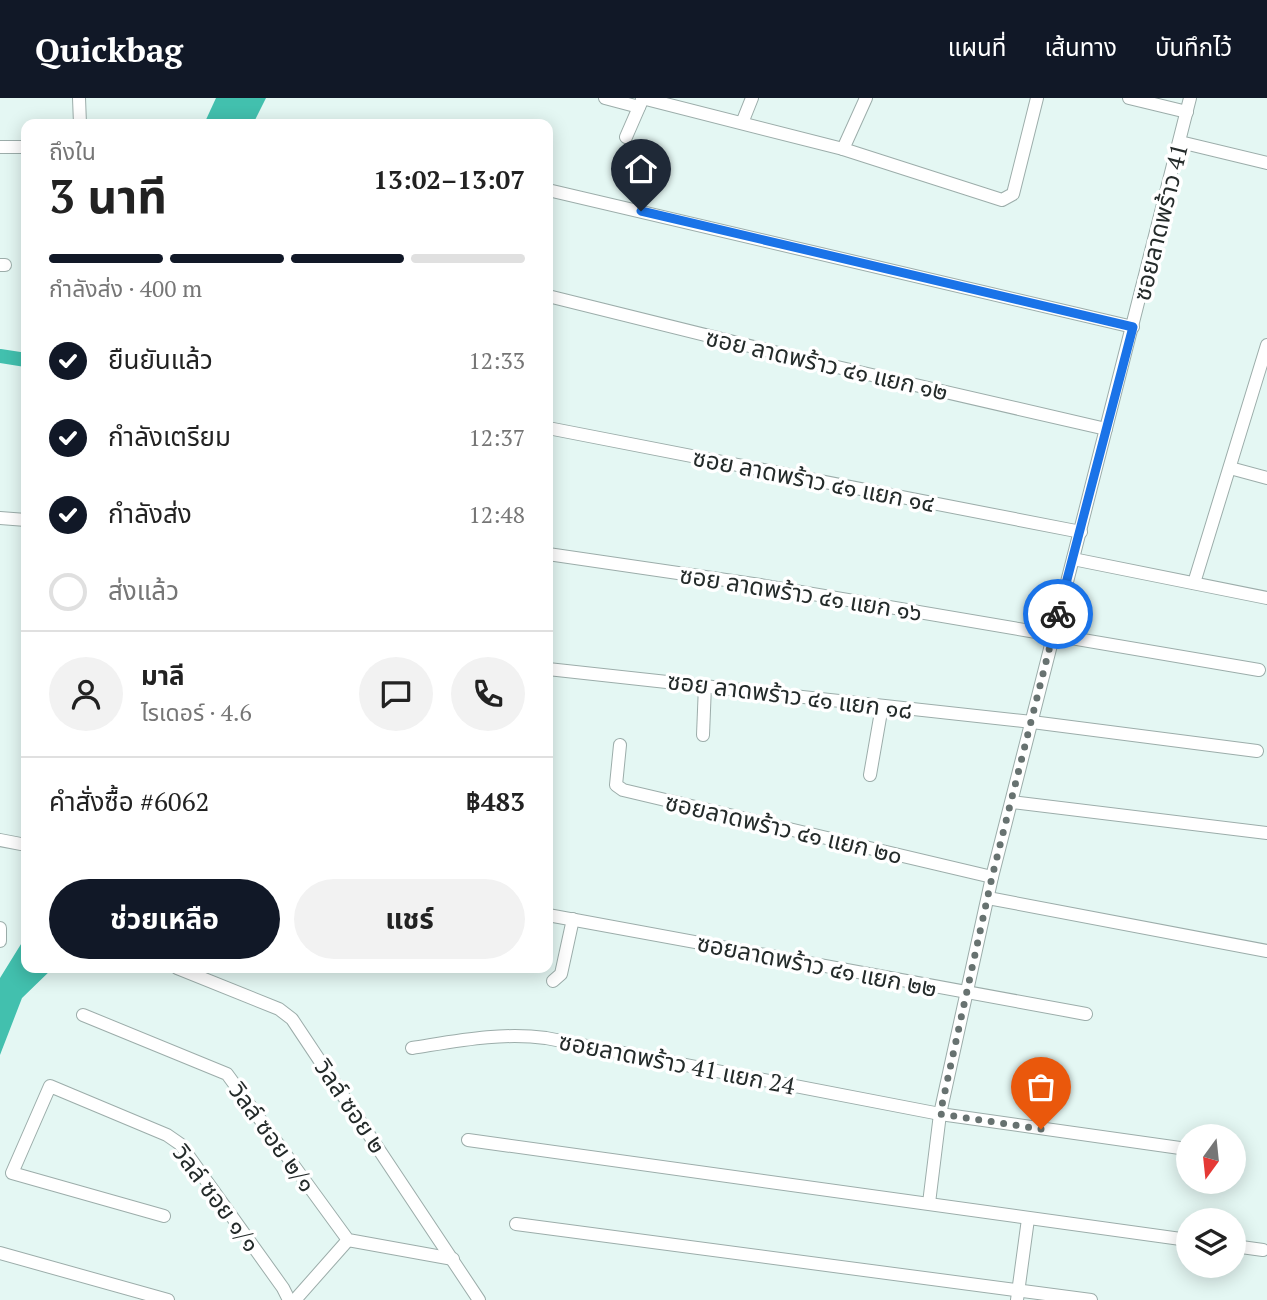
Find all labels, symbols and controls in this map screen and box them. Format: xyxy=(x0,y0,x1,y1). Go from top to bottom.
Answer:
text: Quickbag xyxy=(35,28,183,71)
text: แผนที่ xyxy=(948,31,1006,63)
text: เส้นทาง xyxy=(1044,31,1117,63)
text: บันทึกไว้ xyxy=(1155,31,1232,63)
text: ถึงใน xyxy=(49,136,96,167)
pin xyxy=(611,139,671,211)
street label: ซอยลาดพร้าว 41 xyxy=(1125,140,1195,304)
icon: home xyxy=(622,150,660,188)
text: 13:02–13:07 xyxy=(373,162,525,196)
text: 3 นาที xyxy=(49,165,167,226)
text: กำลังส่ง · 400 m xyxy=(49,273,202,304)
street label: ซอย ลาดพร้าว ๔๑ แยก ๑๒ xyxy=(703,321,951,407)
icon: check xyxy=(49,342,87,380)
text: ยืนยันแล้ว xyxy=(108,342,213,376)
text: 12:33 xyxy=(468,345,525,376)
icon: check xyxy=(49,419,87,457)
text: กำลังเตรียม xyxy=(108,419,231,453)
text: 12:37 xyxy=(468,422,525,453)
street label: ซอย ลาดพร้าว ๔๑ แยก ๑๔ xyxy=(690,441,938,519)
icon: check xyxy=(49,496,87,534)
text: กำลังส่ง xyxy=(108,496,192,530)
text: 12:48 xyxy=(468,499,525,530)
street label: ซอย ลาดพร้าว ๔๑ แยก ๑๖ xyxy=(677,558,925,628)
text: ส่งแล้ว xyxy=(108,573,179,607)
courier xyxy=(1023,579,1093,649)
icon: bike xyxy=(1039,595,1077,633)
button: person xyxy=(49,657,123,731)
button: chat xyxy=(359,657,433,731)
button: phone xyxy=(451,657,525,731)
text: มาลี xyxy=(141,658,185,692)
street label: ซอย ลาดพร้าว ๔๑ แยก ๑๘ xyxy=(666,664,914,726)
text: ไรเดอร์ · 4.6 xyxy=(141,697,252,728)
text: คำสั่งซื้อ #6062 xyxy=(49,784,209,818)
text: ฿483 xyxy=(466,784,525,818)
street label: ซอยลาดพร้าว ๔๑ แยก ๒๐ xyxy=(662,785,906,871)
button: ช่วยเหลือ xyxy=(49,879,280,959)
button: แชร์ xyxy=(294,879,525,959)
street label: ซอยลาดพร้าว ๔๑ แยก ๒๒ xyxy=(694,926,940,1004)
street label: ซอยลาดพร้าว 41 แยก 24 xyxy=(556,1024,798,1102)
street label: วิลล์ ซอย ๒ xyxy=(307,1052,394,1159)
pin xyxy=(1011,1057,1071,1129)
icon: bag xyxy=(1022,1068,1060,1106)
street label: วิลล์ ซอย ๒/๑ xyxy=(222,1075,324,1198)
north arrow xyxy=(1176,1124,1246,1194)
map controls xyxy=(1176,1124,1246,1278)
street label: วิลล์ ซอย ๑/๑ xyxy=(166,1137,268,1258)
button: layers xyxy=(1176,1208,1246,1278)

